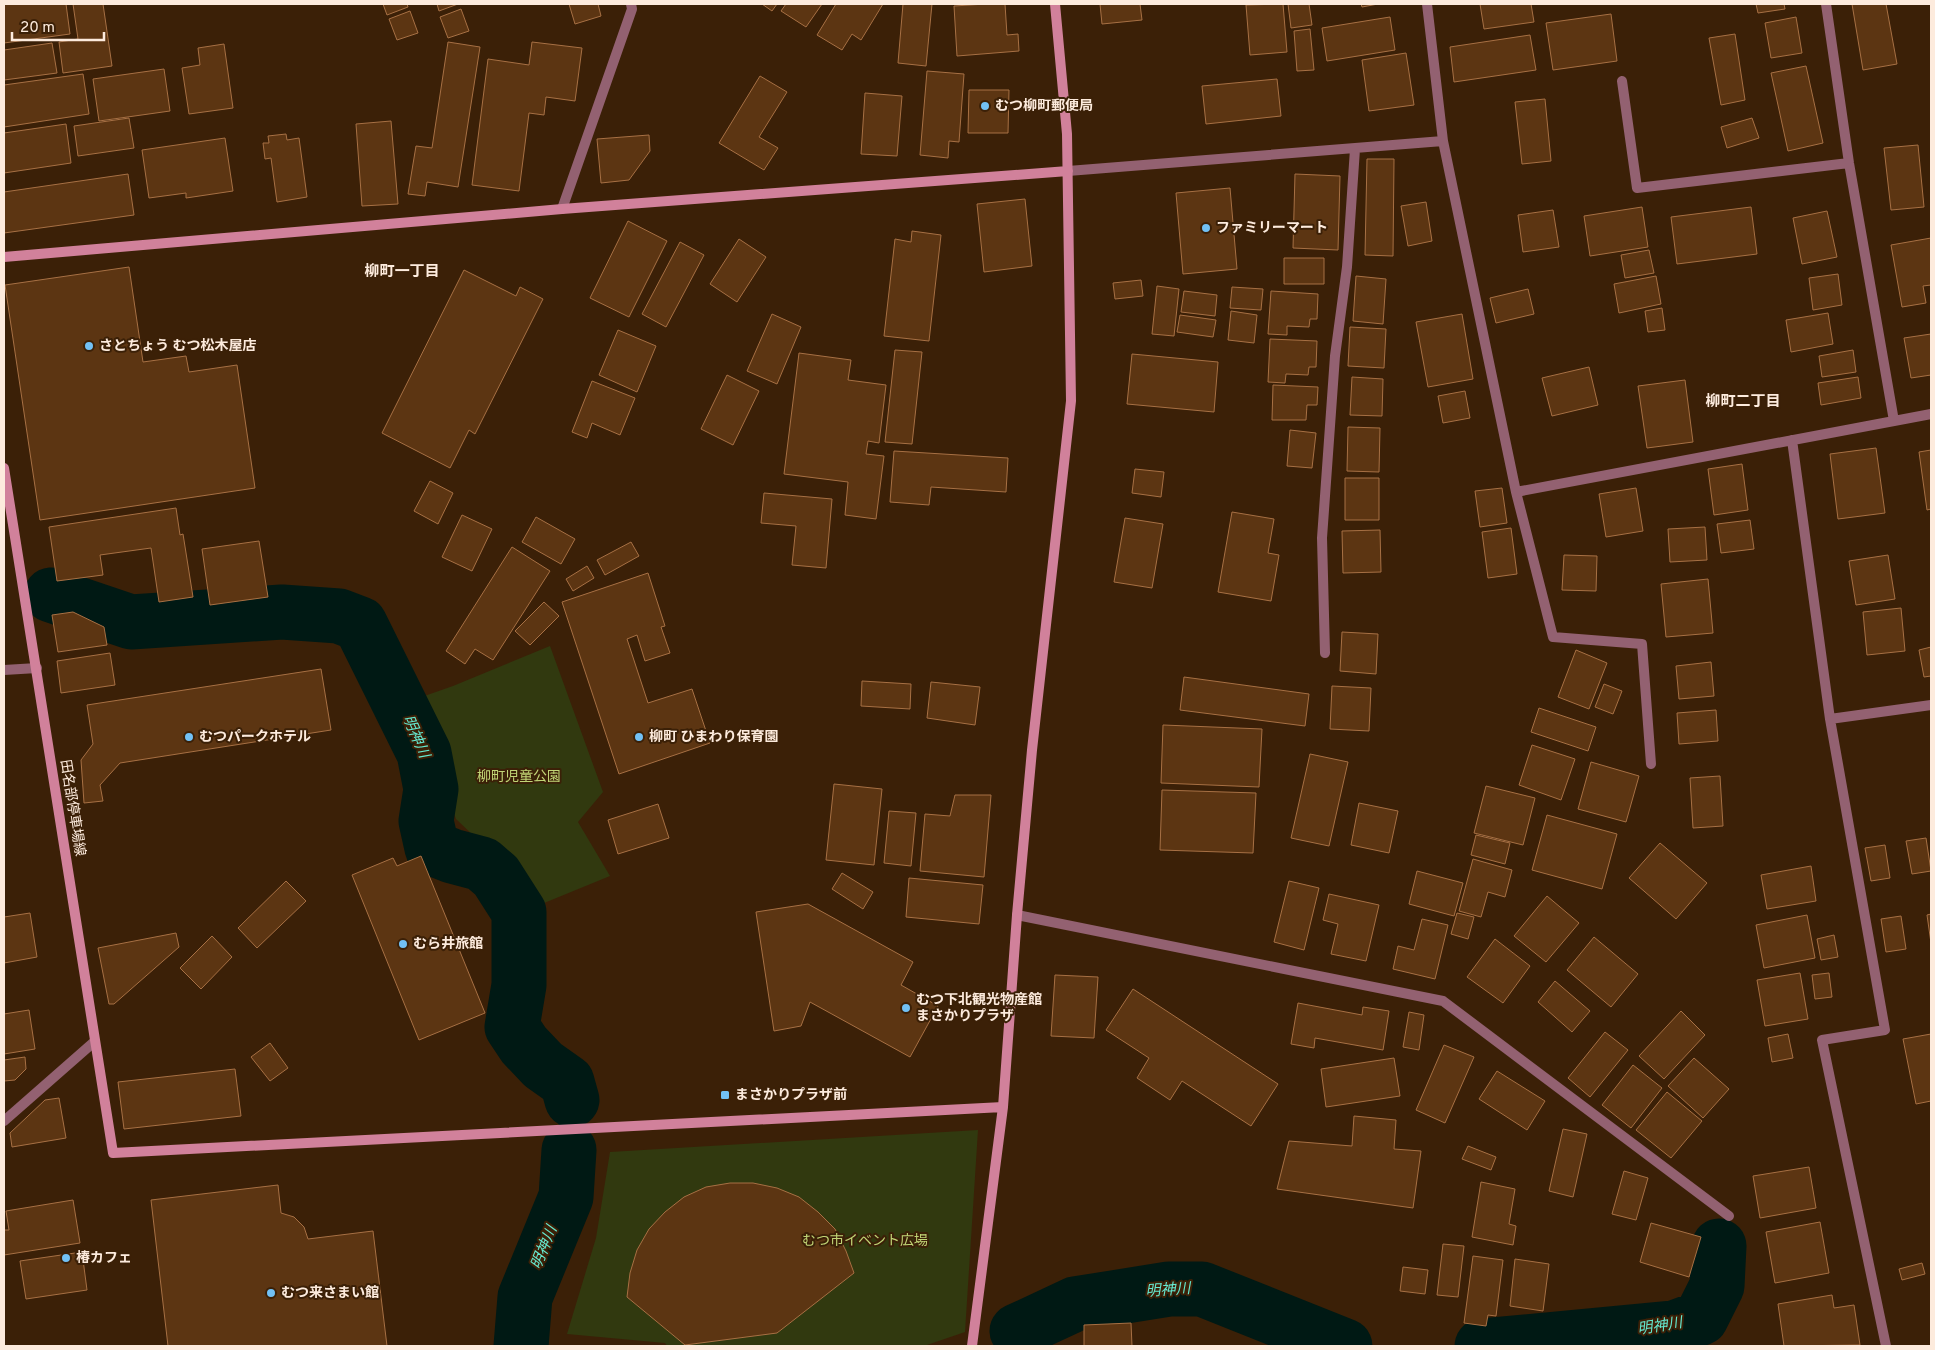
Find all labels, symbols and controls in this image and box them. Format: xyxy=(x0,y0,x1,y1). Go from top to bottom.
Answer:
scale bar xyxy=(12,10,105,42)
text: 20 m xyxy=(20,19,55,38)
place label: むつ柳町郵便局 xyxy=(995,98,1093,115)
marker: むつ柳町郵便局 xyxy=(979,100,991,112)
place label: ファミリーマート xyxy=(1216,220,1328,237)
marker: ファミリーマート xyxy=(1200,222,1212,234)
district label: 柳町一丁目 xyxy=(364,263,440,282)
place label: さとちょう むつ松木屋店 xyxy=(99,338,257,355)
marker: さとちょう むつ松木屋店 xyxy=(83,340,95,352)
district label: 柳町二丁目 xyxy=(1705,393,1781,412)
water label: 明神川 xyxy=(397,713,434,763)
place label: むつパークホテル xyxy=(199,729,311,746)
place label: 柳町 ひまわり保育園 xyxy=(649,729,779,746)
marker: むつパークホテル xyxy=(183,731,195,743)
marker: 柳町 ひまわり保育園 xyxy=(633,731,645,743)
street label: 田名部停車場線 xyxy=(56,758,88,858)
park label: 柳町児童公園 xyxy=(477,768,561,786)
place label: むら井旅館 xyxy=(413,935,483,953)
marker: むら井旅館 xyxy=(397,938,409,950)
place label: むつ下北観光物産館 まさかりプラザ xyxy=(916,992,1042,1025)
marker: むつ下北観光物産館 まさかりプラザ xyxy=(900,1002,912,1014)
place label: まさかりプラザ前 xyxy=(735,1086,847,1104)
marker: まさかりプラザ前 xyxy=(719,1089,731,1101)
water label: 明神川 xyxy=(528,1222,563,1272)
park label: むつ市イベント広場 xyxy=(802,1233,928,1250)
place label: 椿カフェ xyxy=(76,1250,132,1267)
marker: 椿カフェ xyxy=(60,1252,72,1264)
water label: 明神川 xyxy=(1145,1280,1193,1302)
place label: むつ来さまい館 xyxy=(281,1285,379,1302)
marker: むつ来さまい館 xyxy=(265,1287,277,1299)
water label: 明神川 xyxy=(1636,1314,1686,1340)

